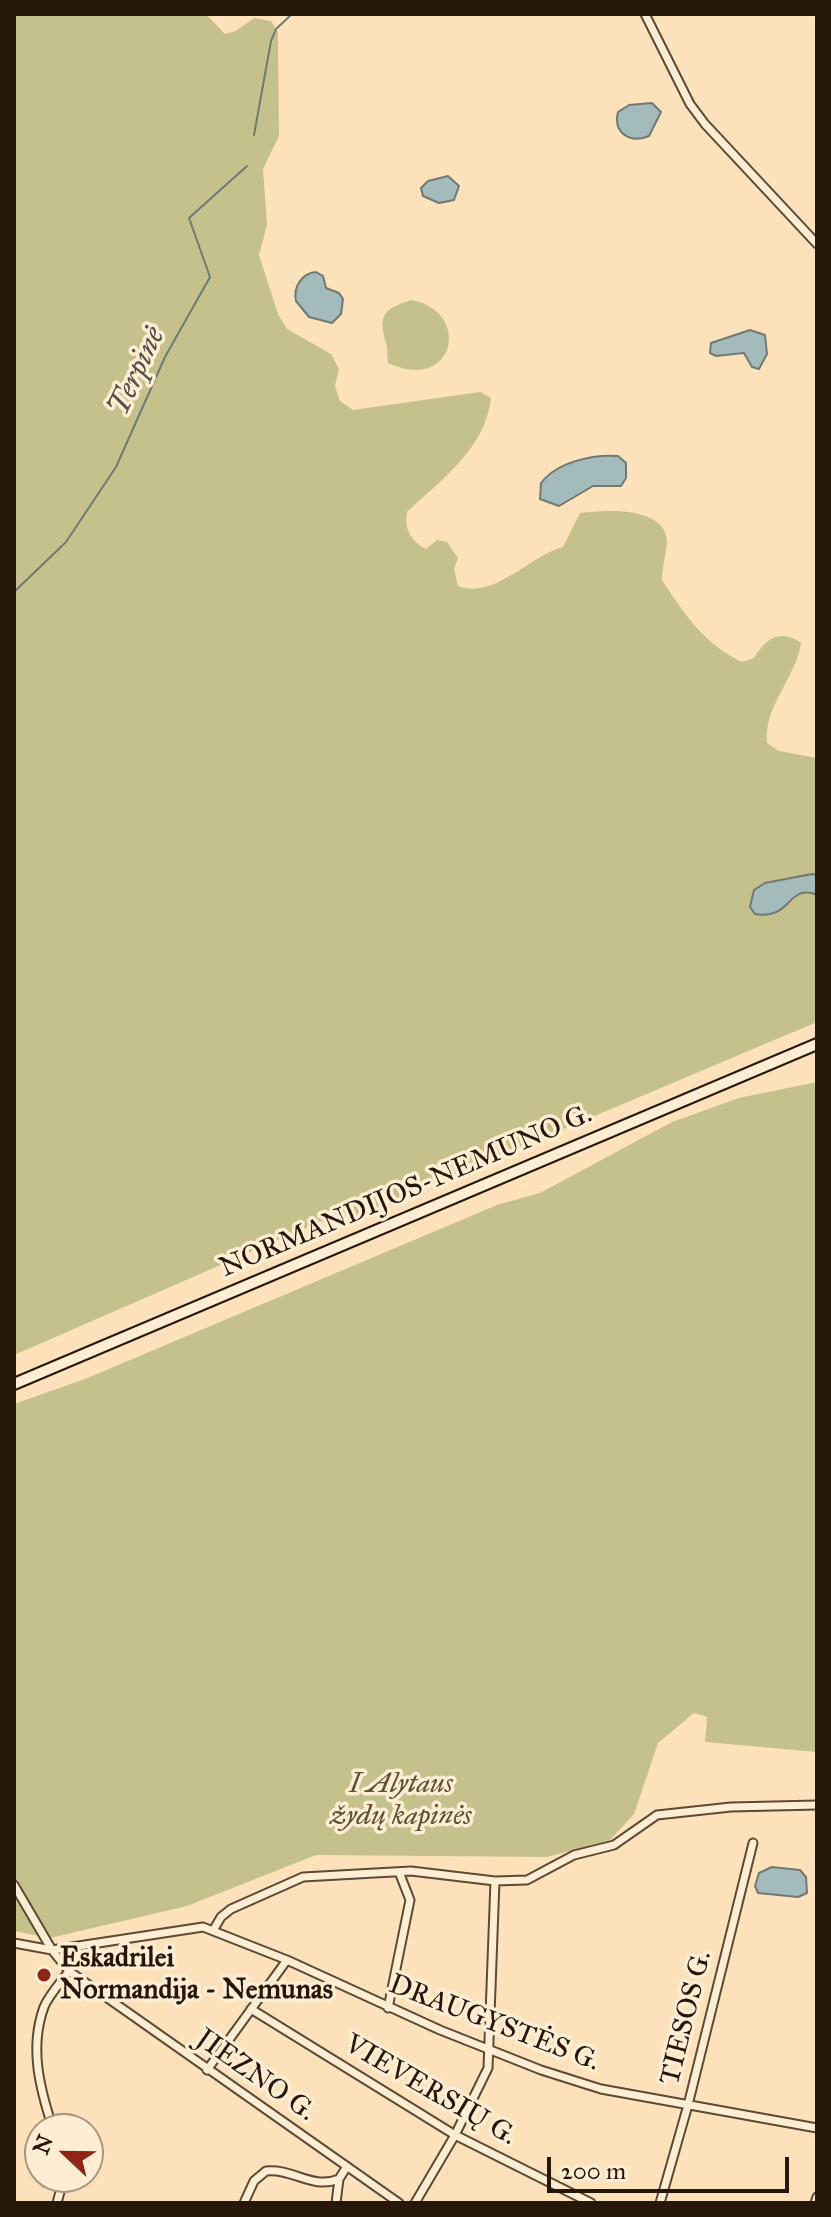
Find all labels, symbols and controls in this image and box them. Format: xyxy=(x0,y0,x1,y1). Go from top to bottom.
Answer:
water label: Terpinė xyxy=(102,322,174,422)
street label: NORMANDIJOS-NEMUNO G. xyxy=(215,1098,597,1286)
park label: I Alytaus žydų kapinės xyxy=(330,1768,472,1834)
place label: Eskadrilei Normandija - Nemunas xyxy=(60,1942,333,2008)
street label: TIESOS G. xyxy=(654,1947,720,2089)
marker: Eskadrilei Normandija - Nemunas xyxy=(35,1966,53,1984)
street label: DRAUGYSTĖS G. xyxy=(384,1968,604,2080)
street label: JIEZNO G. xyxy=(189,2023,321,2129)
street label: VIEVERSIŲ G. xyxy=(338,2028,522,2154)
north arrow xyxy=(24,2113,104,2193)
text: N xyxy=(27,2131,59,2158)
scale bar xyxy=(551,2141,793,2191)
text: 200 m xyxy=(561,2156,626,2186)

